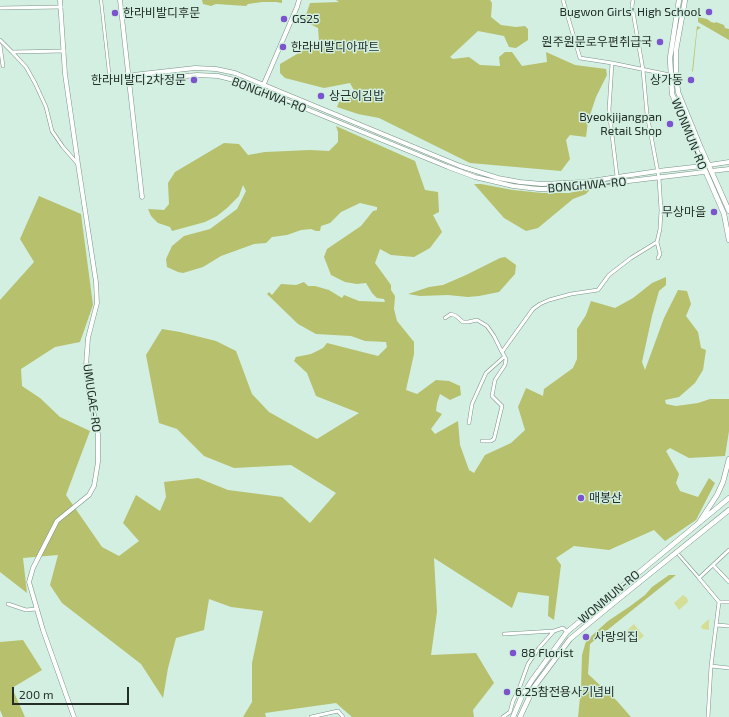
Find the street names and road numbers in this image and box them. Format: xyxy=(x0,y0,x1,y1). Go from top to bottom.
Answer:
street label: BONGHWA-RO xyxy=(230,74,308,116)
street label: WONMUN-RO xyxy=(668,96,710,172)
street label: BONGHWA-RO xyxy=(547,174,627,196)
street label: UMUGAE-RO xyxy=(80,363,104,433)
street label: WONMUN-RO xyxy=(575,567,643,627)

